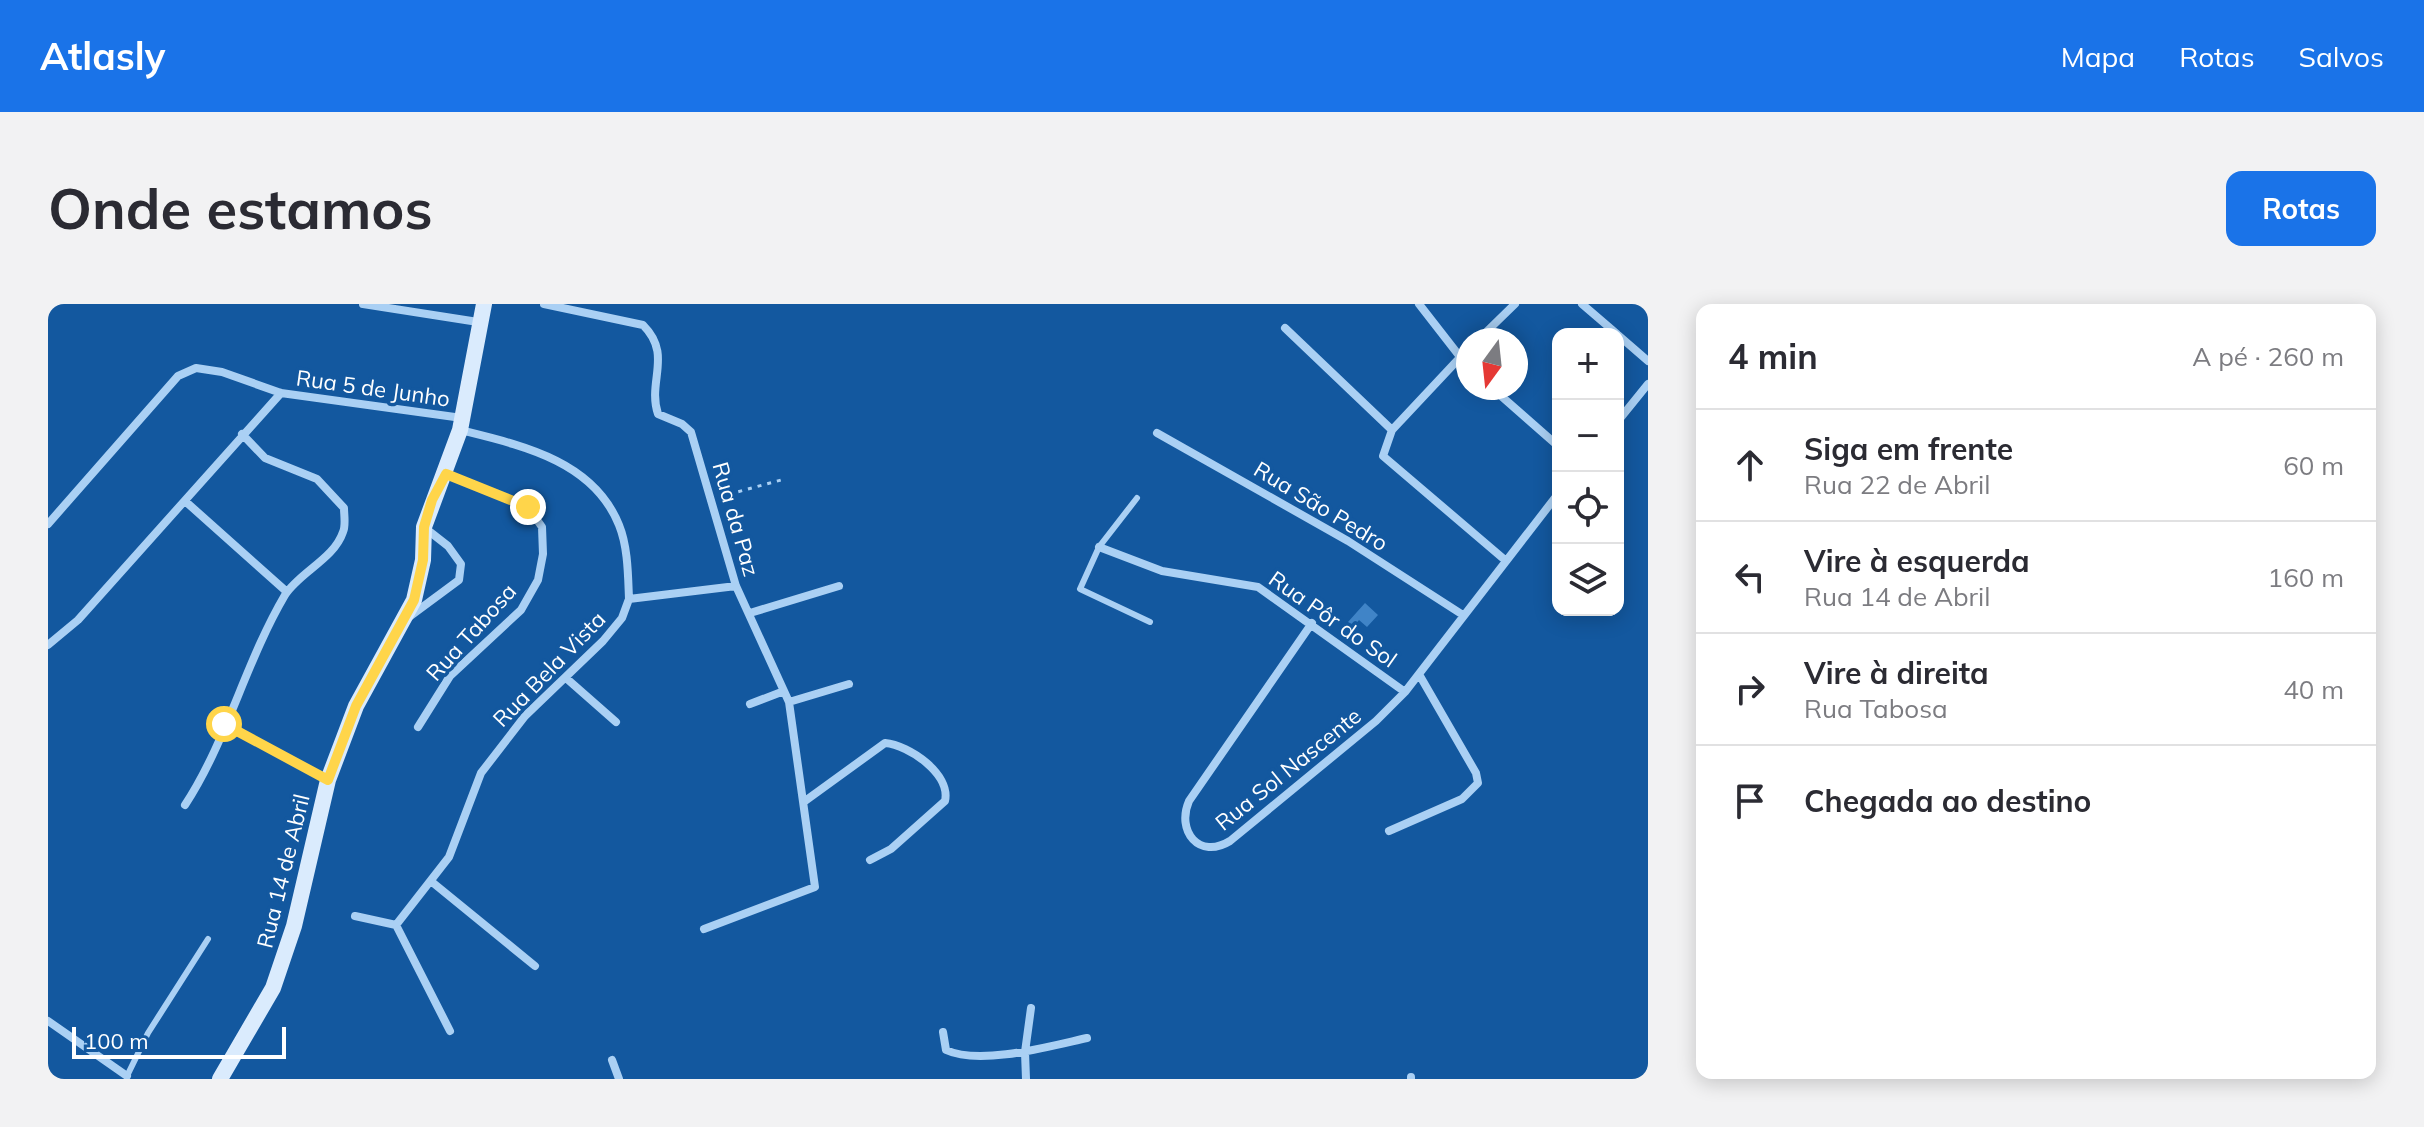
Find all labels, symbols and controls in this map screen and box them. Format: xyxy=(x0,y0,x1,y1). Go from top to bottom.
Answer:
text: Atlasly xyxy=(40,32,165,80)
text: Mapa xyxy=(2061,39,2135,74)
text: Rotas xyxy=(2179,39,2255,74)
text: Salvos xyxy=(2299,39,2384,74)
button: Rotas xyxy=(2226,171,2376,246)
text: Onde estamos xyxy=(48,173,433,243)
north arrow xyxy=(1456,328,1528,400)
map controls xyxy=(1552,328,1624,616)
button: + xyxy=(1552,328,1624,400)
text: 4 min xyxy=(1728,335,1818,378)
text: A pé · 260 m xyxy=(2192,340,2344,373)
street label: Rua 5 de Junho xyxy=(294,363,452,413)
button: − xyxy=(1552,400,1624,472)
text: Siga em frente xyxy=(1804,430,2013,468)
icon: ahead xyxy=(1728,443,1772,487)
text: 60 m xyxy=(2283,449,2344,482)
street label: Rua São Pedro xyxy=(1249,455,1393,557)
street label: Rua da Paz xyxy=(706,459,766,579)
text: Rua 22 de Abril xyxy=(1804,468,1990,501)
button: locate xyxy=(1552,472,1624,544)
route end xyxy=(510,489,546,525)
text: Vire à esquerda xyxy=(1804,542,2030,580)
button: layers xyxy=(1552,544,1624,616)
icon: left xyxy=(1728,555,1772,599)
text: 160 m xyxy=(2268,561,2344,594)
street label: Rua Pôr do Sol xyxy=(1264,565,1402,673)
street label: Rua Tabosa xyxy=(420,577,522,687)
text: Rua 14 de Abril xyxy=(1804,580,1990,613)
street label: Rua Bela Vista xyxy=(487,605,611,733)
text: Vire à direita xyxy=(1804,654,1989,692)
icon: right xyxy=(1728,667,1772,711)
text: 40 m xyxy=(2283,673,2344,706)
text: Rua Tabosa xyxy=(1804,692,1948,725)
street label: Rua Sol Nascente xyxy=(1209,702,1367,836)
route start xyxy=(206,706,242,742)
icon: arrive xyxy=(1728,779,1772,823)
text: Chegada ao destino xyxy=(1804,782,2091,820)
street label: Rua 14 de Abril xyxy=(250,791,316,951)
scale bar xyxy=(72,1023,286,1059)
text: 100 m xyxy=(84,1027,149,1055)

